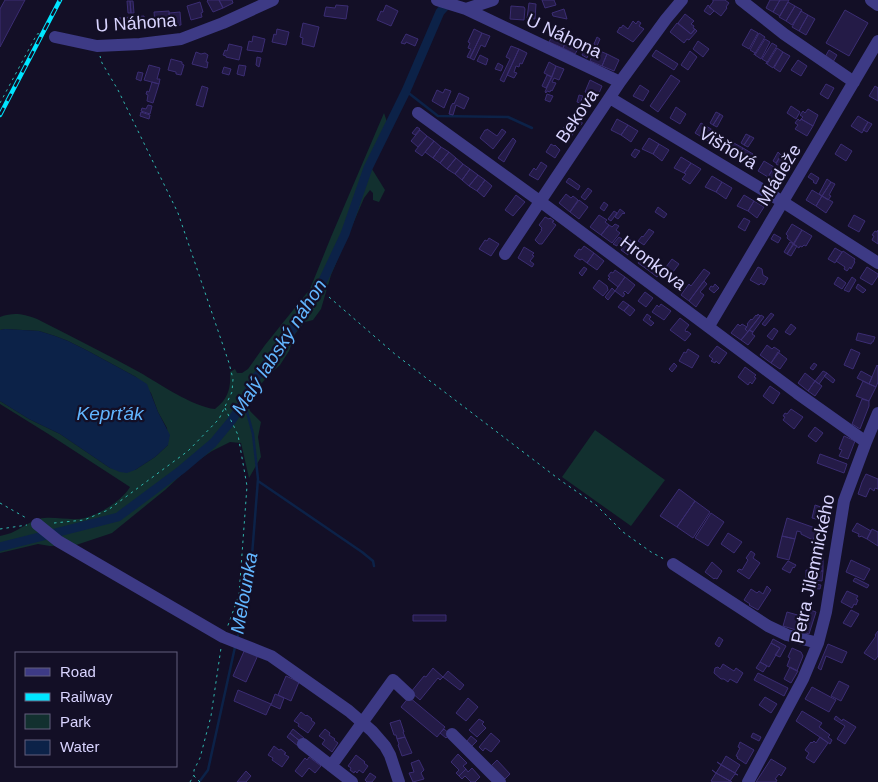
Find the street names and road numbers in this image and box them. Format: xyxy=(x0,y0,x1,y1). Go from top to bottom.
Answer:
street label: U Náhona xyxy=(95,10,178,36)
street label: U Náhona xyxy=(523,10,606,63)
street label: Bekova xyxy=(552,85,603,146)
street label: Višňová xyxy=(696,123,761,173)
street label: Mládeže xyxy=(753,141,805,209)
street label: Hronkova xyxy=(616,232,691,295)
street label: Petra Jilemnického xyxy=(787,493,839,645)

